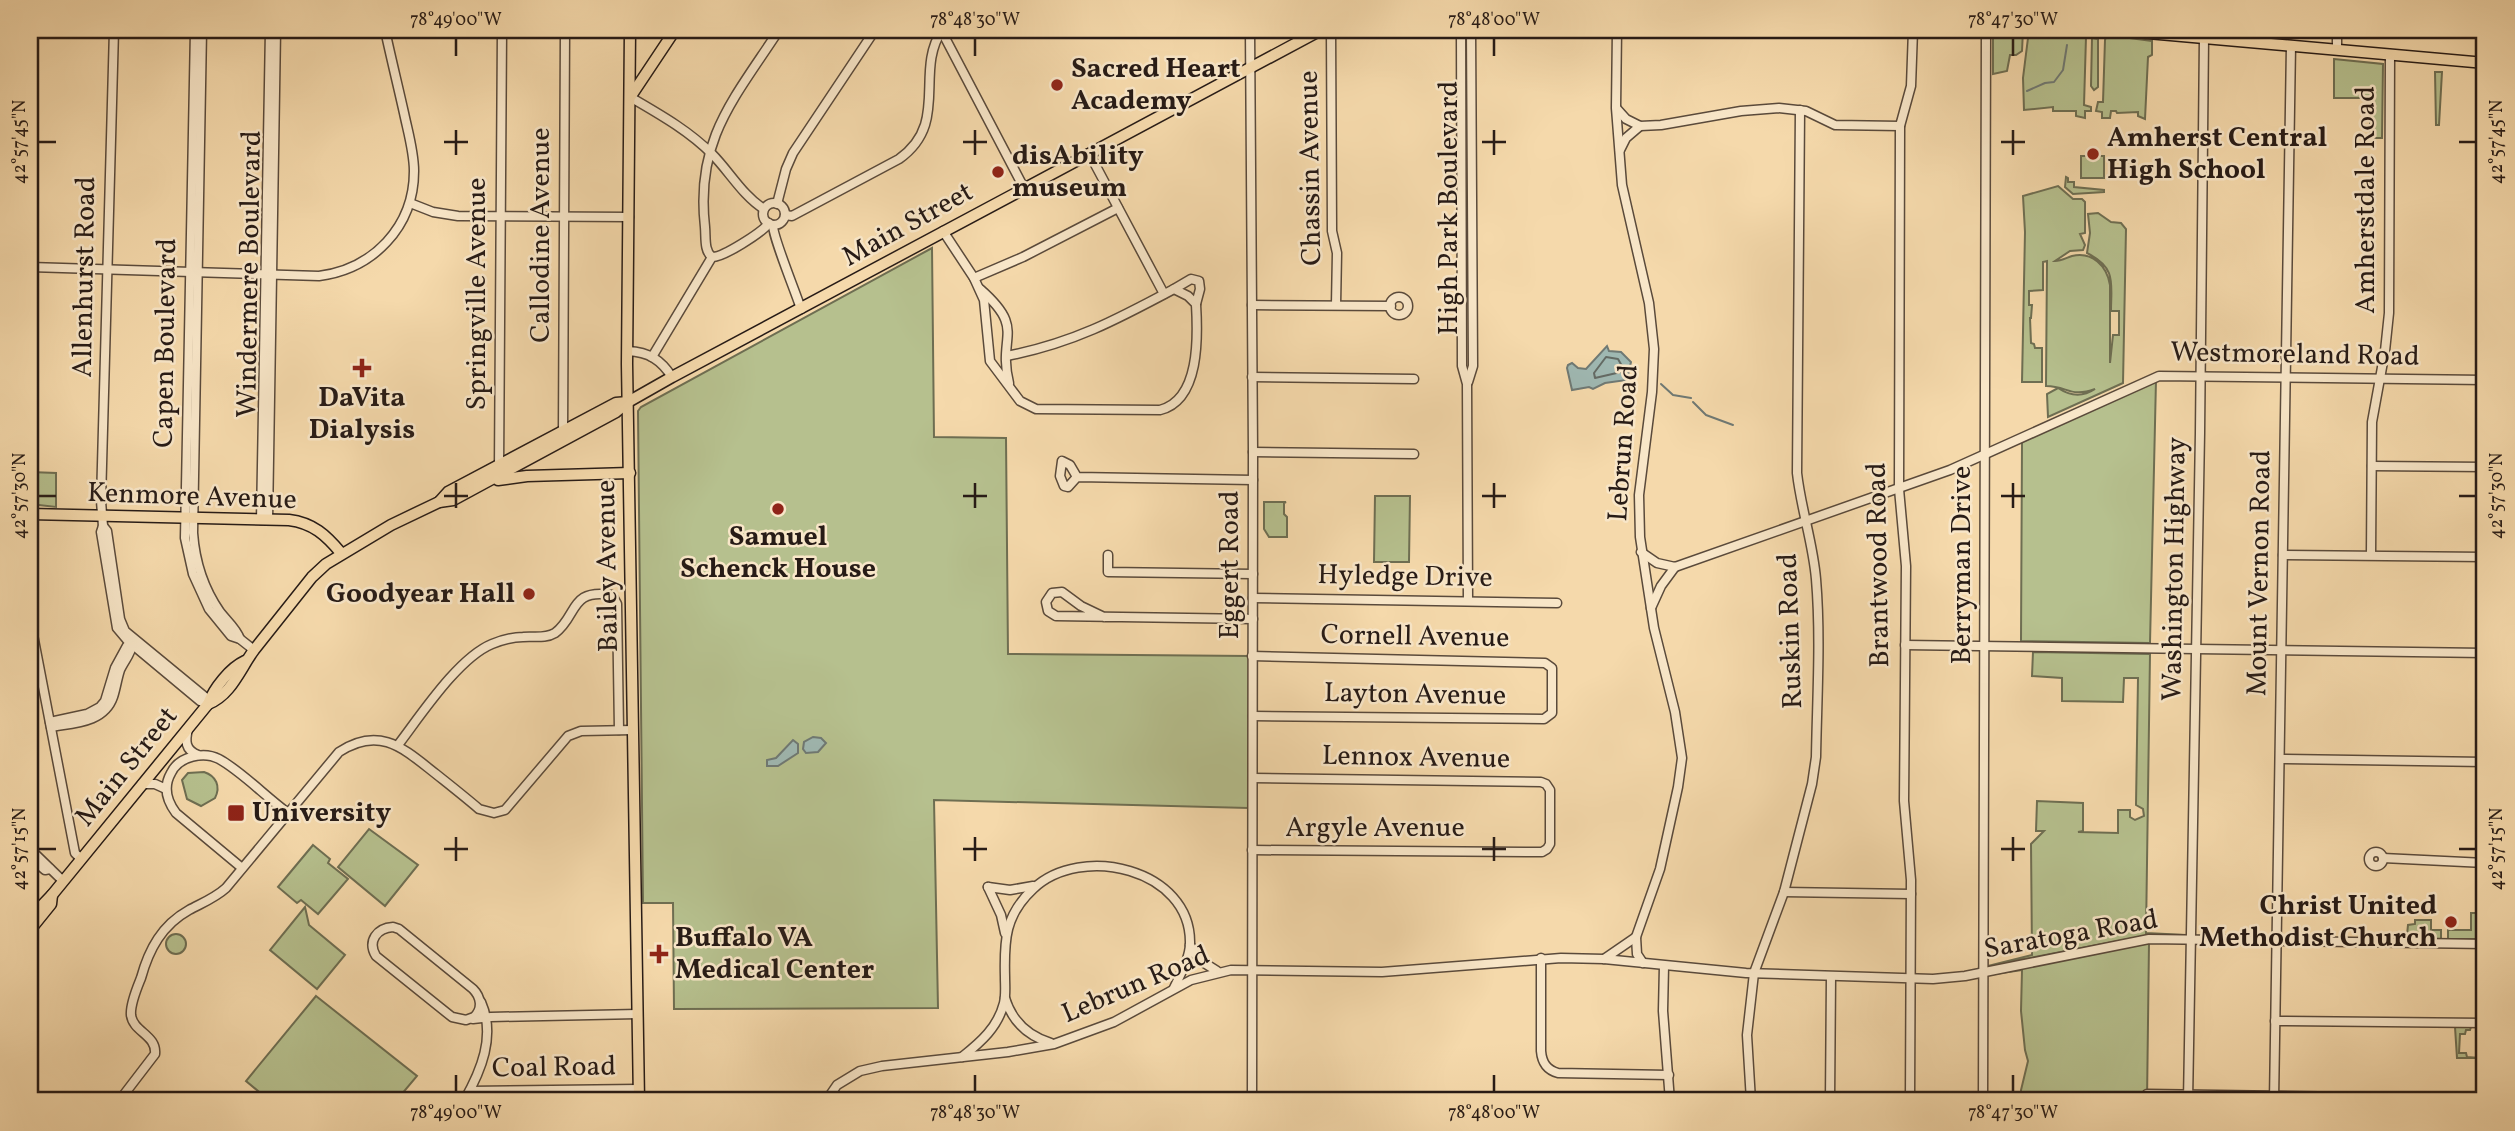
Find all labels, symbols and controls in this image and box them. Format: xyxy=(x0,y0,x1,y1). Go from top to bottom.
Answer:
text: 78°49'00"W xyxy=(410,8,502,33)
text: 78°48'30"W xyxy=(930,8,1020,33)
text: 78°48'00"W xyxy=(1448,8,1540,33)
text: 78°47'30"W xyxy=(1968,8,2058,33)
place label: Sacred Heart Academy xyxy=(1071,50,1240,121)
street label: Chassin Avenue xyxy=(1290,70,1332,266)
marker: Sacred Heart Academy xyxy=(1049,77,1065,93)
street label: High Park Boulevard xyxy=(1430,81,1469,335)
street label: Amherstdale Road xyxy=(2347,86,2386,314)
text: 42°57'45"N xyxy=(8,100,33,184)
text: 42°57'45"N xyxy=(2485,100,2510,184)
place label: Amherst Central High School xyxy=(2107,119,2327,190)
street label: Callodine Avenue xyxy=(522,127,561,343)
street label: Windermere Boulevard xyxy=(228,130,272,418)
place label: disAbility museum xyxy=(1012,137,1144,208)
marker: Amherst Central High School xyxy=(2085,146,2101,162)
marker: disAbility museum xyxy=(990,164,1006,180)
street label: Main Street xyxy=(836,173,980,277)
street label: Allenhurst Road xyxy=(64,176,106,378)
street label: Springville Avenue xyxy=(458,177,497,411)
street label: Capen Boulevard xyxy=(145,238,187,448)
street label: Westmoreland Road xyxy=(2170,333,2420,377)
marker: DaVita Dialysis xyxy=(352,358,372,378)
street label: Lebrun Road xyxy=(1599,363,1649,523)
place label: DaVita Dialysis xyxy=(309,379,415,450)
street label: Washington Highway xyxy=(2153,437,2197,701)
street label: Mount Vernon Road xyxy=(2238,450,2282,696)
text: 42°57'30"N xyxy=(8,453,33,539)
text: 42°57'30"N xyxy=(2485,453,2510,539)
street label: Brantwood Road xyxy=(1858,462,1900,668)
street label: Berryman Drive xyxy=(1943,466,1982,664)
street label: Kenmore Avenue xyxy=(87,474,297,520)
street label: Bailey Avenue xyxy=(587,479,629,653)
street label: Eggert Road xyxy=(1211,490,1250,640)
marker: Samuel Schenck House xyxy=(770,501,786,517)
place label: Samuel Schenck House xyxy=(680,518,876,589)
street label: Ruskin Road xyxy=(1769,552,1813,710)
street label: Hyledge Drive xyxy=(1317,556,1493,598)
place label: Goodyear Hall xyxy=(326,575,515,614)
marker: Goodyear Hall xyxy=(521,586,537,602)
street label: Cornell Avenue xyxy=(1320,616,1510,658)
street label: Layton Avenue xyxy=(1324,674,1506,716)
street label: Main Street xyxy=(66,699,188,835)
street label: Lennox Avenue xyxy=(1321,737,1511,779)
place label: University xyxy=(252,794,391,833)
marker: University xyxy=(226,803,246,823)
text: 42°57'15"N xyxy=(8,808,33,890)
text: 42°57'15"N xyxy=(2485,808,2510,890)
street label: Argyle Avenue xyxy=(1285,809,1465,848)
place label: Christ United Methodist Church xyxy=(2199,887,2437,958)
street label: Saratoga Road xyxy=(1981,900,2161,970)
marker: Christ United Methodist Church xyxy=(2443,914,2459,930)
place label: Buffalo VA Medical Center xyxy=(675,919,874,990)
street label: Lebrun Road xyxy=(1056,936,1216,1034)
marker: Buffalo VA Medical Center xyxy=(649,944,669,964)
street label: Coal Road xyxy=(492,1047,616,1089)
text: 78°49'00"W xyxy=(410,1101,502,1126)
text: 78°48'30"W xyxy=(930,1101,1020,1126)
text: 78°48'00"W xyxy=(1448,1101,1540,1126)
text: 78°47'30"W xyxy=(1968,1101,2058,1126)

